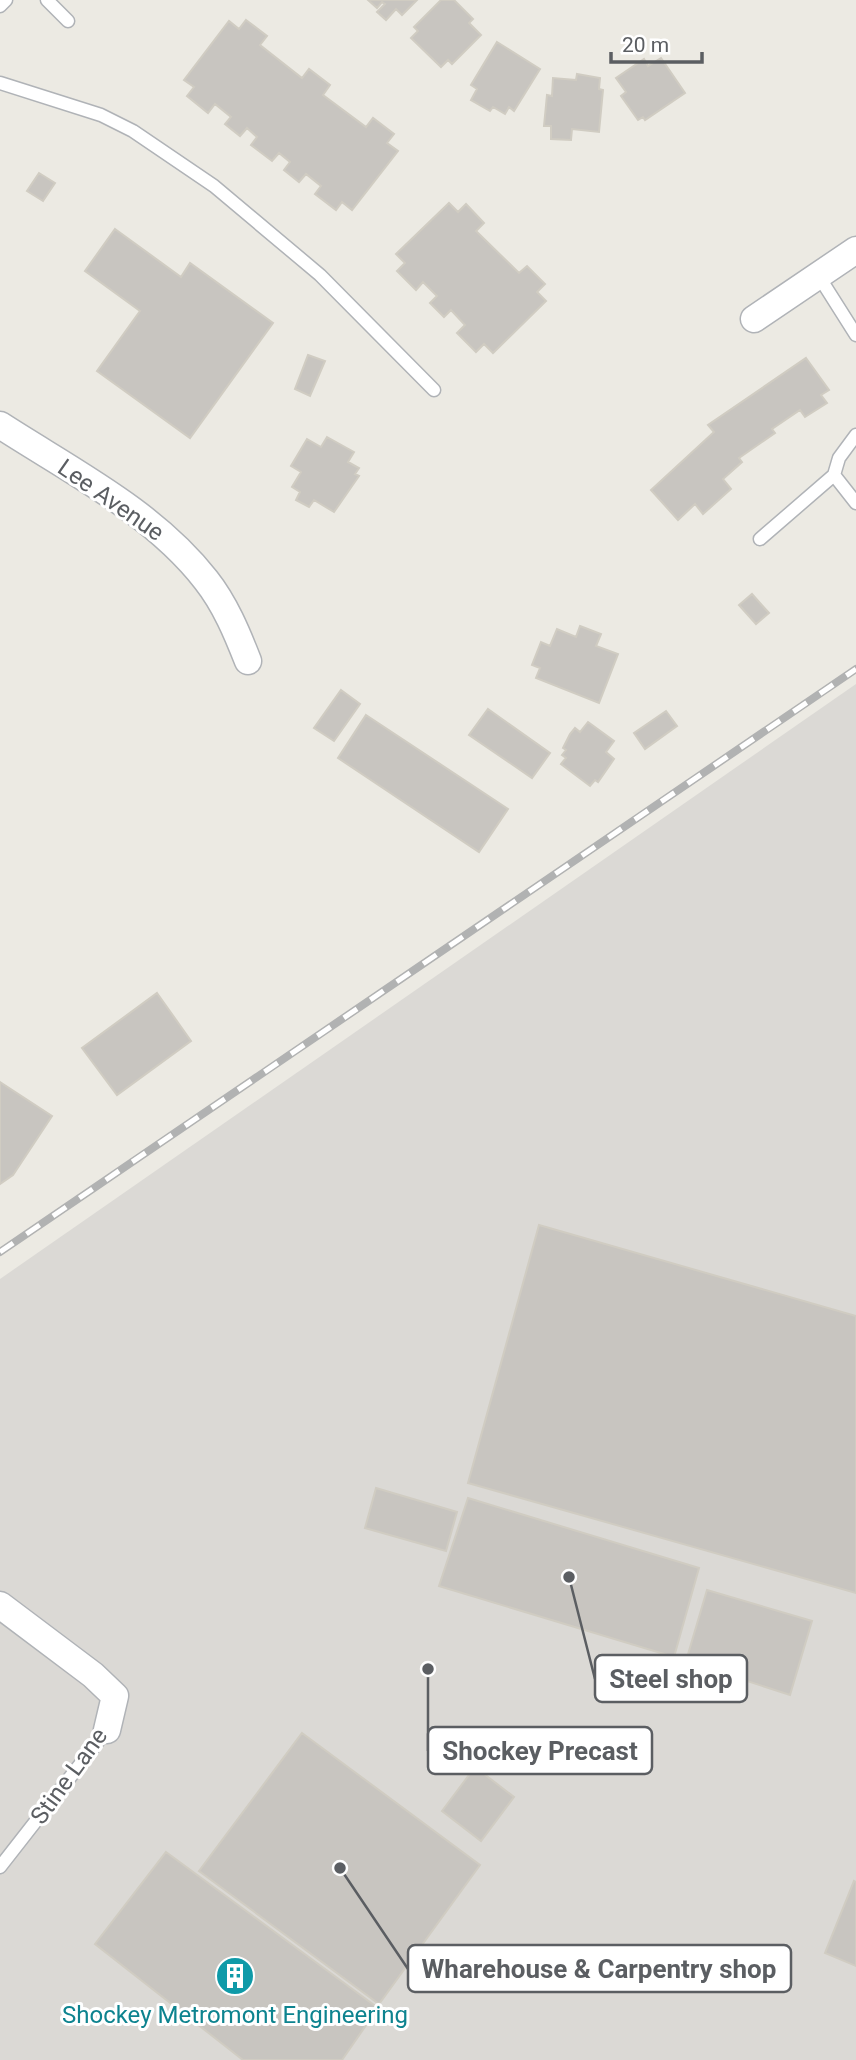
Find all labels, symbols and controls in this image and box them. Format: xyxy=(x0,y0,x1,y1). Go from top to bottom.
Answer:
scale bar xyxy=(611,21,702,65)
text: 20 m xyxy=(622,33,669,57)
street label: Lee Avenue xyxy=(53,453,169,547)
callout: Steel shop xyxy=(595,1655,747,1702)
text: Steel shop xyxy=(609,1664,733,1694)
street label: Stine Lane xyxy=(25,1723,113,1829)
callout: Shockey Precast xyxy=(428,1727,652,1774)
text: Shockey Precast xyxy=(442,1736,638,1766)
callout: Wharehouse & Carpentry shop xyxy=(408,1945,791,1992)
text: Wharehouse & Carpentry shop xyxy=(422,1954,776,1984)
building icon: Shockey Metromont Engineering xyxy=(214,1955,256,1997)
place label: Shockey Metromont Engineering xyxy=(62,2001,408,2029)

